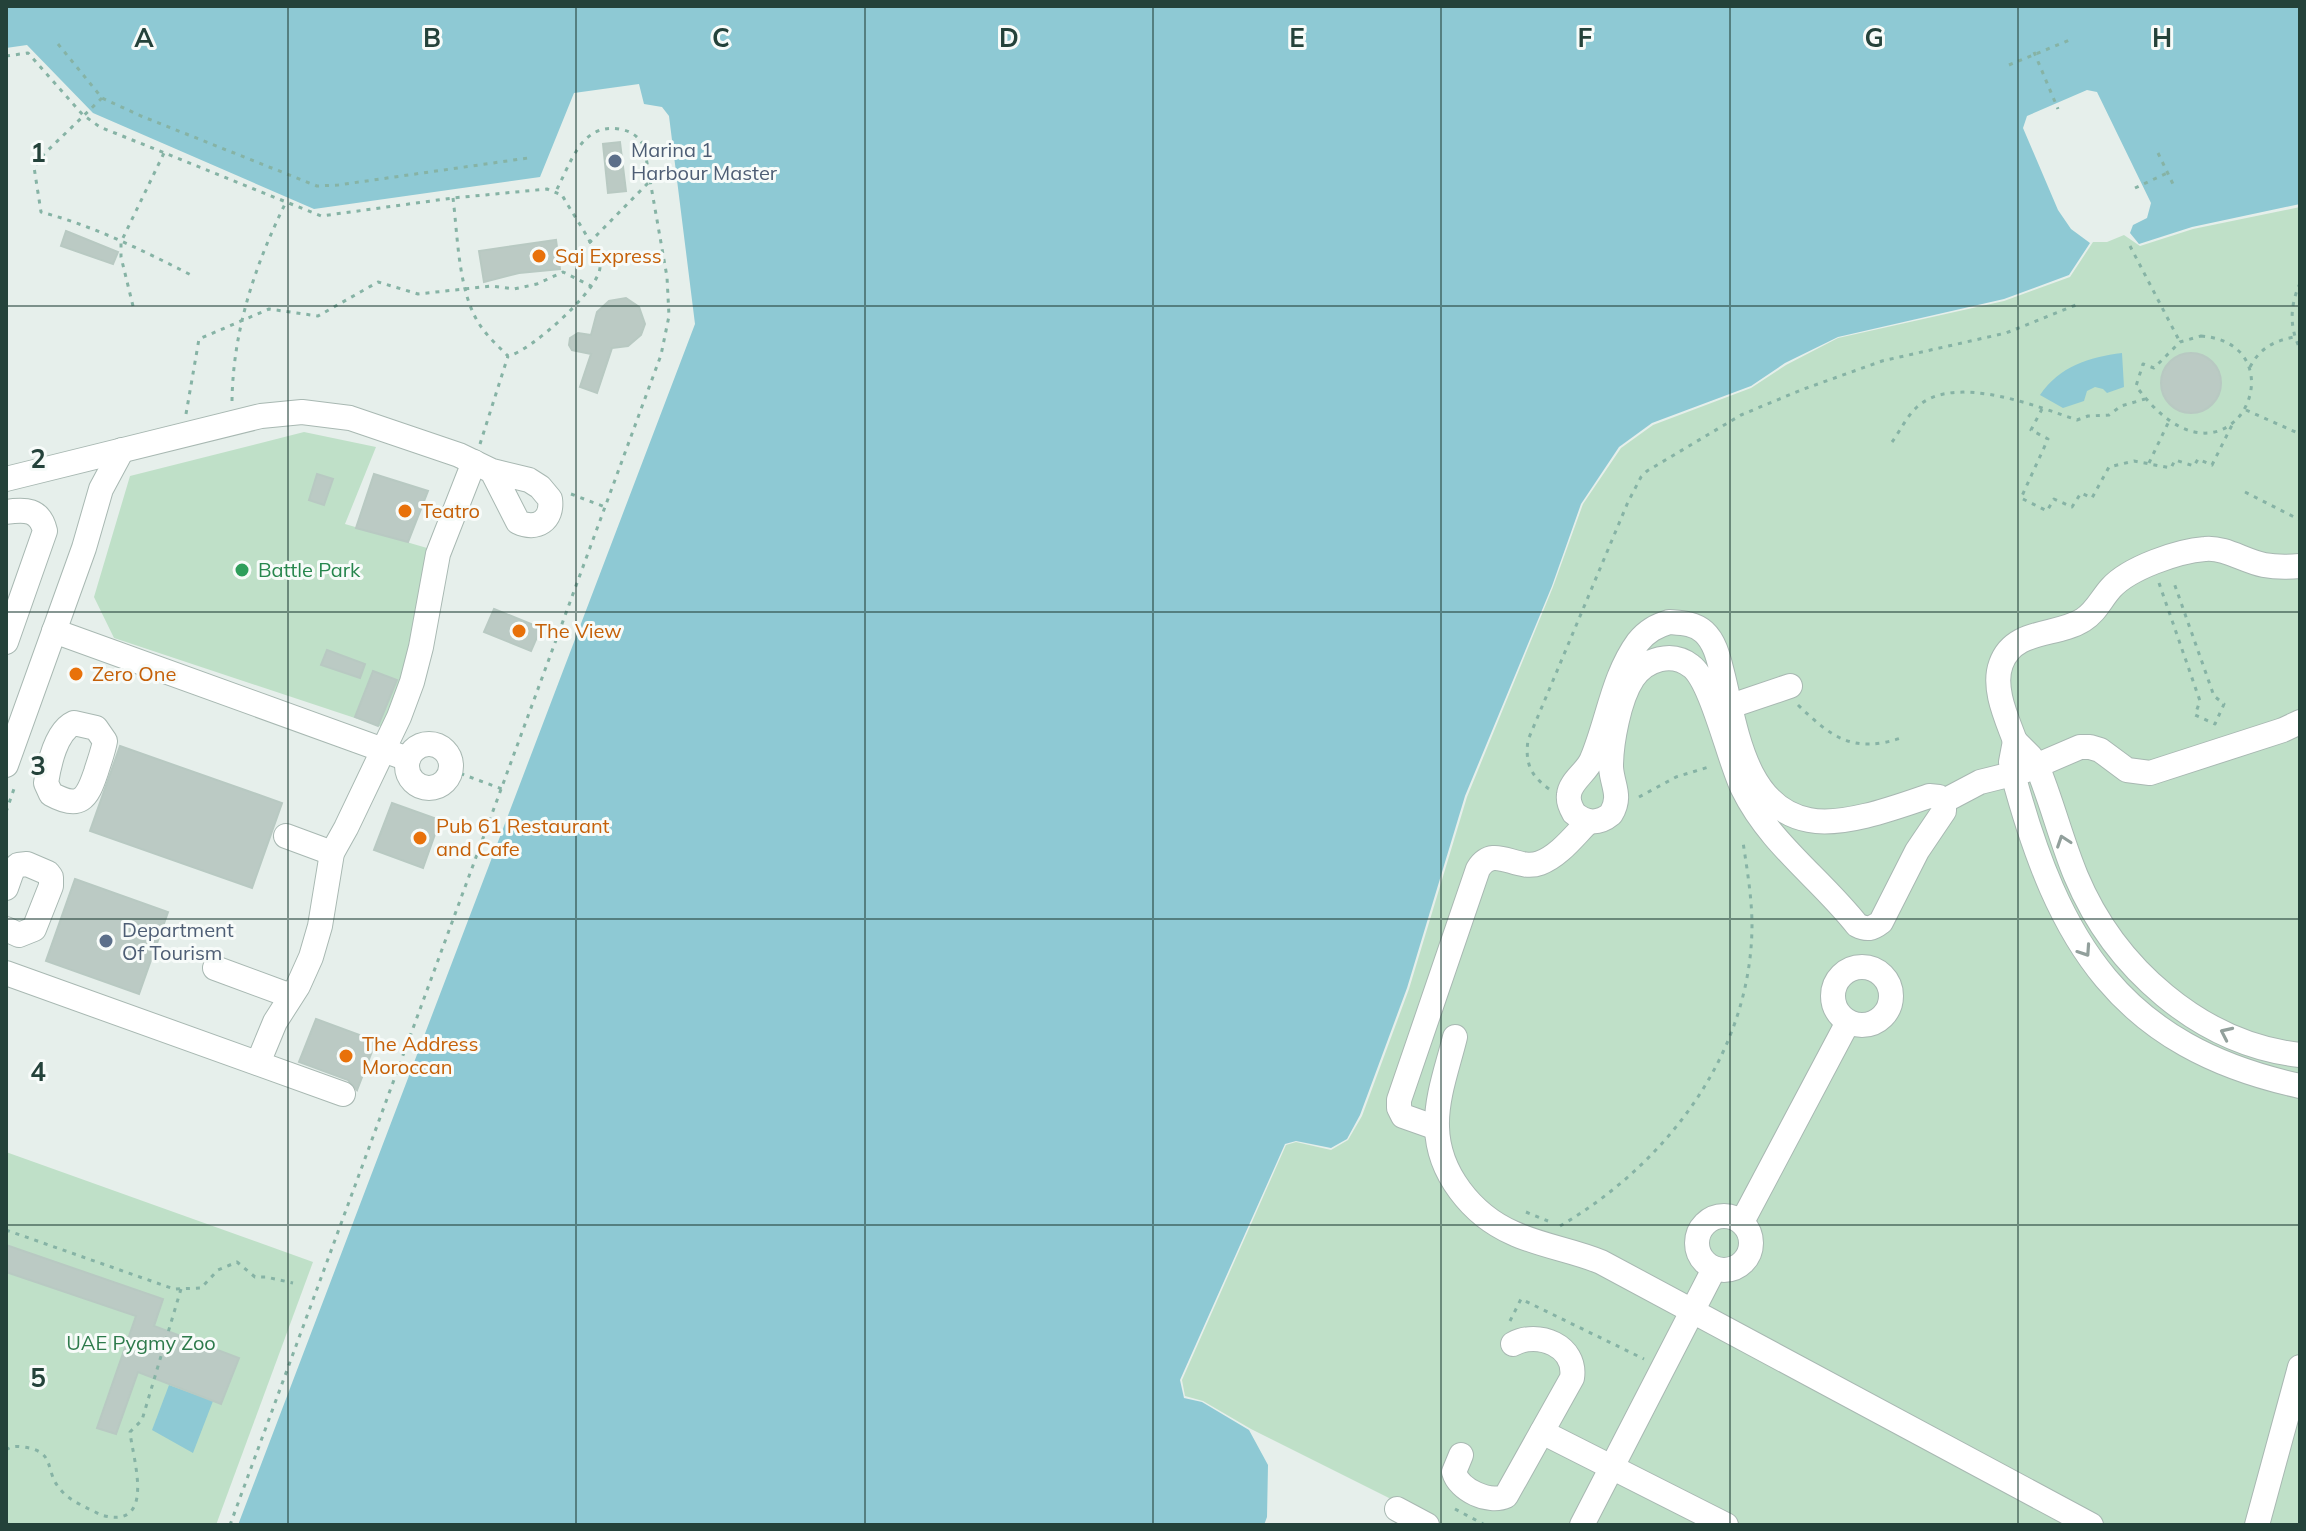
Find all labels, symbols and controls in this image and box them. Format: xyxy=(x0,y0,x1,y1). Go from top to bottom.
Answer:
text: A xyxy=(134,21,154,54)
text: B xyxy=(423,21,441,54)
text: C xyxy=(712,21,730,54)
text: D xyxy=(999,21,1019,54)
text: E xyxy=(1289,21,1305,54)
text: F xyxy=(1578,21,1593,54)
text: G xyxy=(1864,21,1884,54)
text: H xyxy=(2152,21,2172,54)
text: 1 xyxy=(30,136,46,169)
place label: Marina 1 Harbour Master xyxy=(631,137,778,185)
marker: Marina 1 Harbour Master xyxy=(606,152,624,170)
place label: Saj Express xyxy=(555,243,662,268)
marker: Saj Express xyxy=(530,247,548,265)
text: 2 xyxy=(30,442,46,475)
place label: Teatro xyxy=(421,498,480,523)
marker: Teatro xyxy=(396,502,414,520)
place label: Battle Park xyxy=(258,557,361,582)
marker: Battle Park xyxy=(233,561,251,579)
place label: The View xyxy=(535,618,622,643)
marker: The View xyxy=(510,622,528,640)
place label: Zero One xyxy=(92,661,176,686)
marker: Zero One xyxy=(67,665,85,683)
text: 3 xyxy=(30,749,46,782)
place label: Pub 61 Restaurant and Cafe xyxy=(436,813,610,861)
marker: Pub 61 Restaurant and Cafe xyxy=(411,829,429,847)
one-way arrow xyxy=(2057,835,2073,849)
place label: Department Of Tourism xyxy=(122,917,234,965)
marker: Department Of Tourism xyxy=(97,932,115,950)
one-way arrow xyxy=(2075,942,2090,956)
one-way arrow xyxy=(2219,1027,2234,1043)
place label: The Address Moroccan xyxy=(362,1031,478,1079)
marker: The Address Moroccan xyxy=(337,1047,355,1065)
text: 4 xyxy=(30,1055,46,1088)
park label: UAE Pygmy Zoo xyxy=(66,1330,216,1355)
text: 5 xyxy=(30,1361,46,1394)

